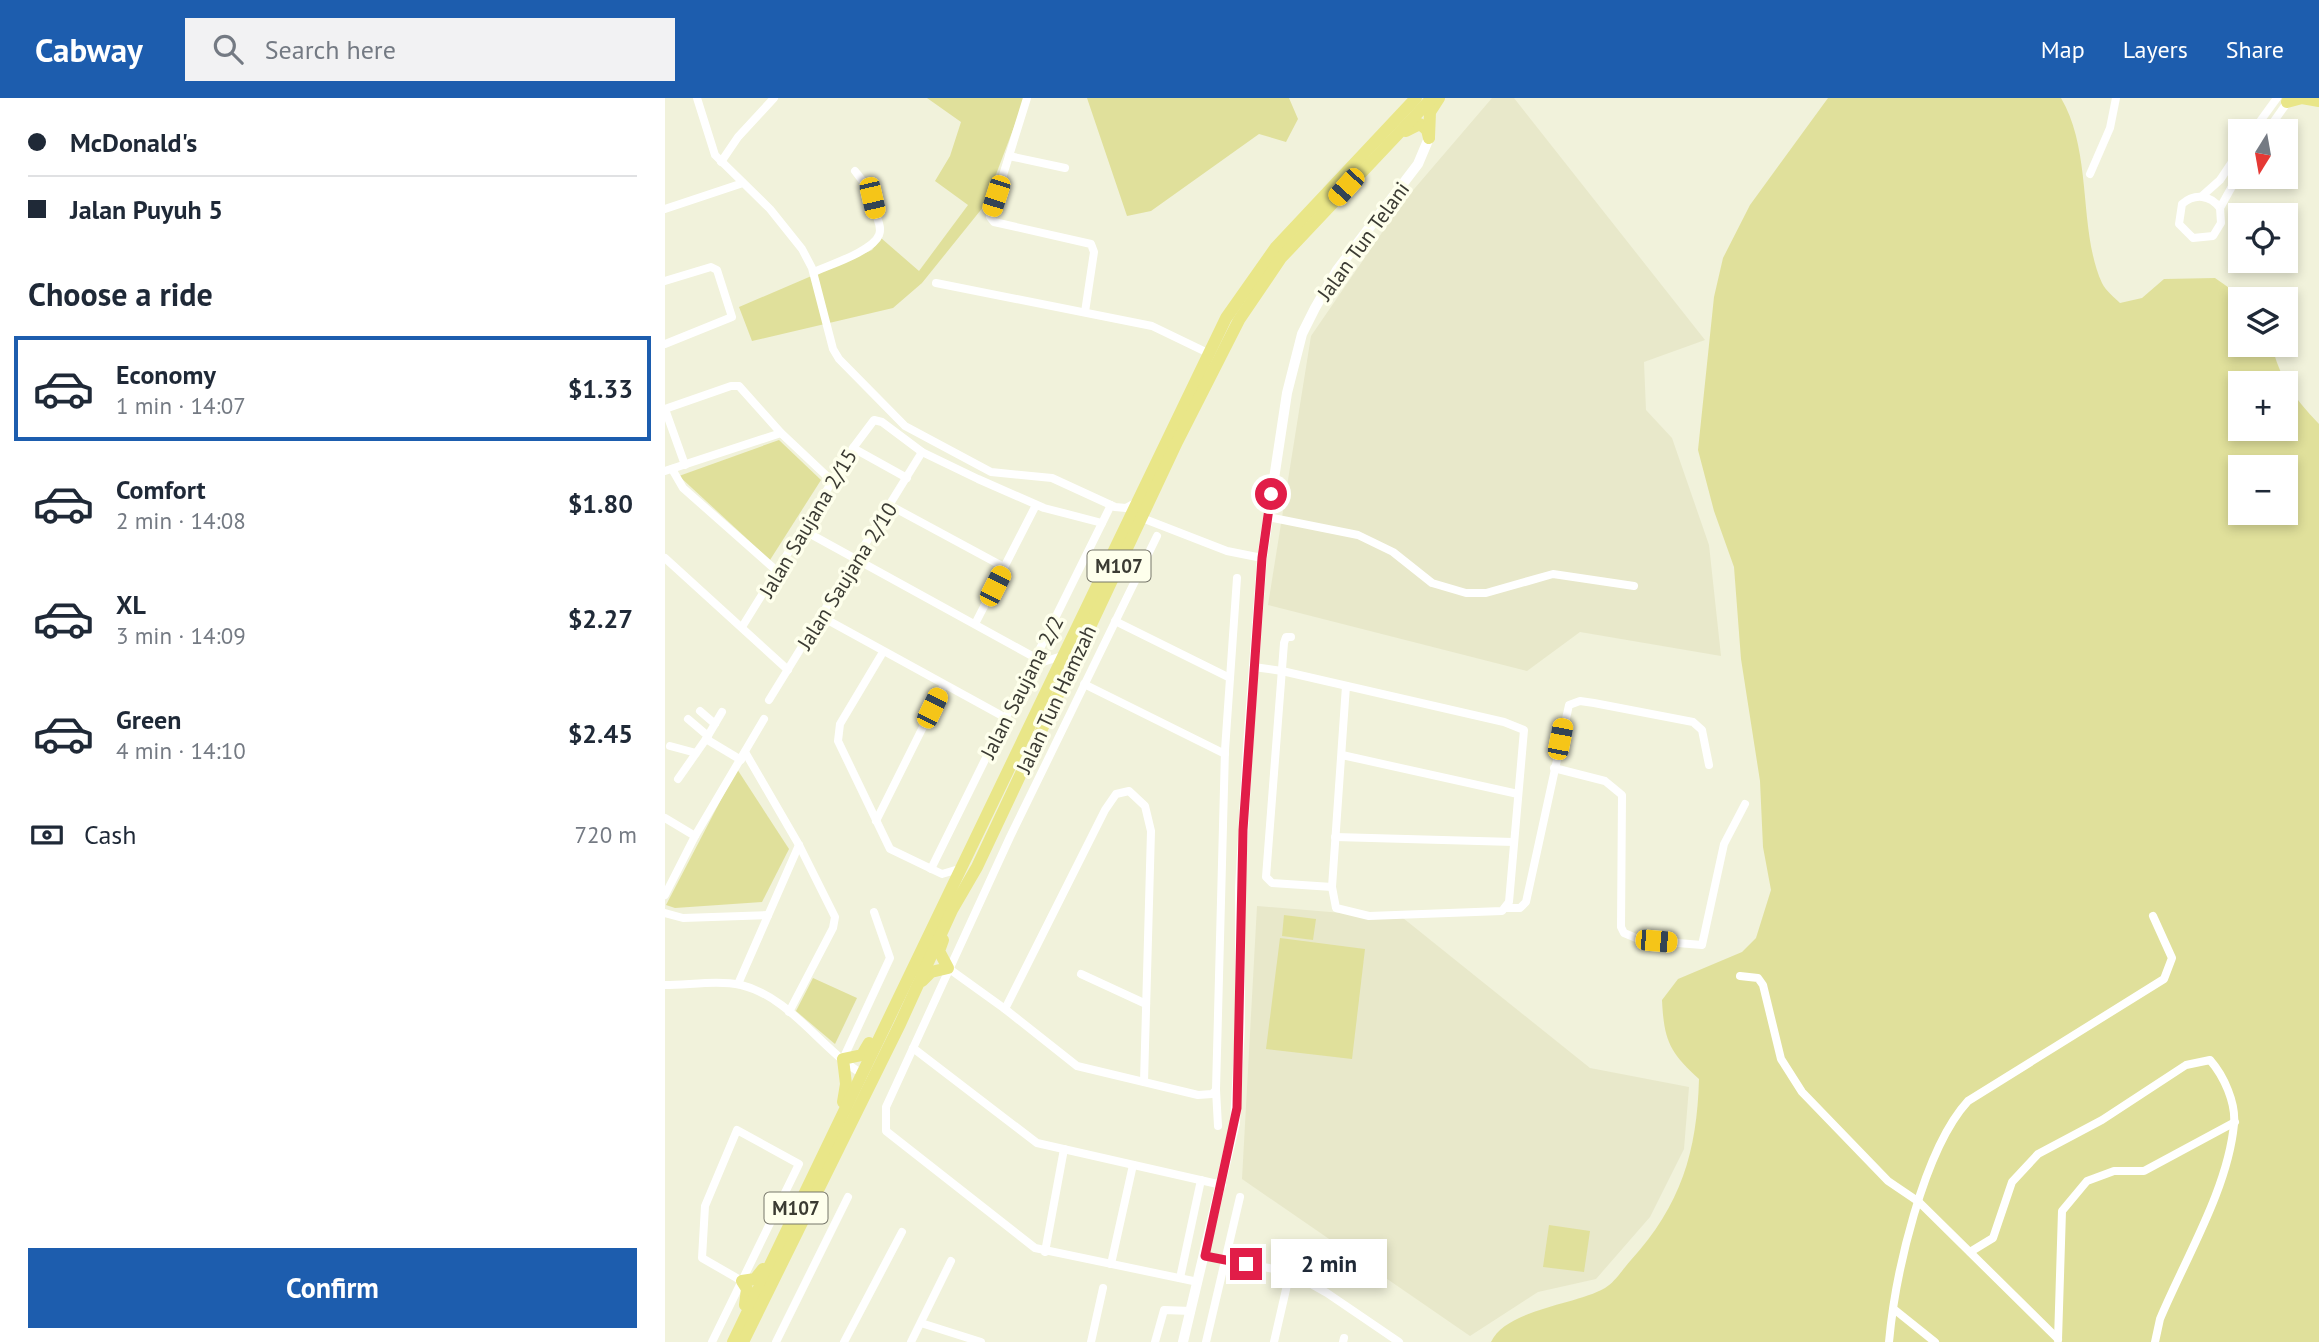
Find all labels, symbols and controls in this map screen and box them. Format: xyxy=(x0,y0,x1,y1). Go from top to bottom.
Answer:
search box xyxy=(185,18,675,81)
text: Cabway xyxy=(35,28,143,71)
icon: search xyxy=(209,30,247,68)
text: Search here xyxy=(265,33,396,66)
text: Map xyxy=(2041,34,2085,65)
text: Layers xyxy=(2123,34,2188,65)
text: Share xyxy=(2226,34,2284,65)
north arrow xyxy=(2228,119,2298,189)
map controls xyxy=(2228,119,2298,525)
text: McDonald's xyxy=(70,126,197,159)
car xyxy=(1325,164,1368,210)
car xyxy=(980,173,1013,219)
car xyxy=(858,175,887,221)
street label: Jalan Tun Telani xyxy=(1310,176,1415,306)
text: Jalan Puyuh 5 xyxy=(70,193,223,226)
button: locate xyxy=(2228,203,2298,273)
text: Choose a ride xyxy=(28,273,213,315)
button: layers xyxy=(2228,287,2298,357)
icon: car xyxy=(32,357,95,420)
text: Economy xyxy=(116,358,216,391)
button: + xyxy=(2228,371,2298,441)
text: $1.33 xyxy=(568,372,633,405)
text: 1 min · 14:07 xyxy=(116,391,246,420)
street label: Jalan Saujana 2/15 xyxy=(753,444,863,603)
button: − xyxy=(2228,455,2298,525)
icon: car xyxy=(32,472,95,535)
text: Comfort xyxy=(116,473,206,506)
route start xyxy=(1255,478,1287,510)
text: $1.80 xyxy=(568,487,633,520)
street label: Jalan Saujana 2/10 xyxy=(790,497,903,655)
text: 2 min · 14:08 xyxy=(116,506,246,535)
road number: M107 xyxy=(1087,551,1151,582)
car xyxy=(977,563,1014,609)
icon: car xyxy=(32,587,95,650)
text: XL xyxy=(116,588,146,621)
text: $2.27 xyxy=(568,602,633,635)
street label: Jalan Saujana 2/2 xyxy=(974,611,1070,764)
text: 3 min · 14:09 xyxy=(116,621,246,650)
street label: Jalan Tun Hamzah xyxy=(1009,621,1102,778)
car xyxy=(914,685,951,731)
icon: car xyxy=(32,702,95,765)
text: Green xyxy=(116,703,181,736)
car xyxy=(1546,716,1575,762)
text: $2.45 xyxy=(568,717,633,750)
text: 4 min · 14:10 xyxy=(116,736,246,765)
icon: cash xyxy=(28,816,66,854)
text: Cash xyxy=(84,818,136,851)
text: 720 m xyxy=(575,820,637,849)
car xyxy=(1635,929,1678,953)
road number: M107 xyxy=(765,1192,827,1224)
callout: 2 min xyxy=(1271,1240,1386,1288)
button: Confirm xyxy=(28,1248,637,1328)
route end xyxy=(1230,1248,1262,1280)
text: 2 min xyxy=(1301,1249,1357,1278)

